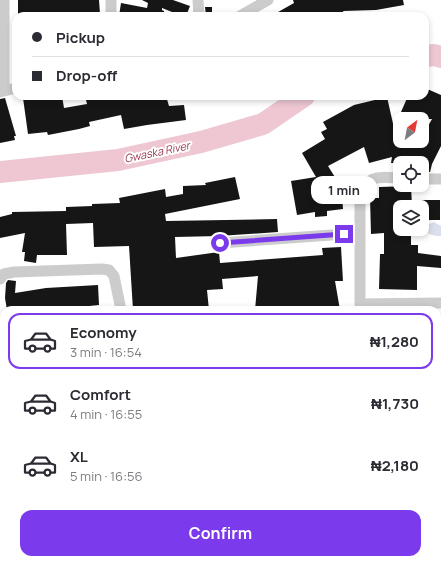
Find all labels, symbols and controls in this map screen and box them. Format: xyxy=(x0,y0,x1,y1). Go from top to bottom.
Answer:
text: Pickup xyxy=(56,27,105,48)
text: Drop-off xyxy=(56,65,117,86)
north arrow xyxy=(393,112,429,148)
map controls xyxy=(393,112,429,236)
water label: Gwaska River xyxy=(123,137,193,166)
button: locate xyxy=(393,156,429,192)
callout: 1 min xyxy=(311,176,377,204)
text: 1 min xyxy=(328,181,360,199)
button: layers xyxy=(393,200,429,236)
route end xyxy=(335,225,353,243)
route start xyxy=(211,234,229,252)
text: Economy xyxy=(70,322,137,343)
icon: car xyxy=(22,323,58,359)
text: ₦1,280 xyxy=(370,331,419,352)
text: 3 min · 16:54 xyxy=(70,343,142,361)
text: Comfort xyxy=(70,384,131,405)
icon: car xyxy=(22,385,58,421)
text: ₦1,730 xyxy=(371,393,419,414)
text: 4 min · 16:55 xyxy=(70,405,142,423)
text: XL xyxy=(70,446,88,467)
icon: car xyxy=(22,447,58,483)
text: ₦2,180 xyxy=(371,455,419,476)
text: 5 min · 16:56 xyxy=(70,467,143,485)
button: Confirm xyxy=(20,510,421,556)

